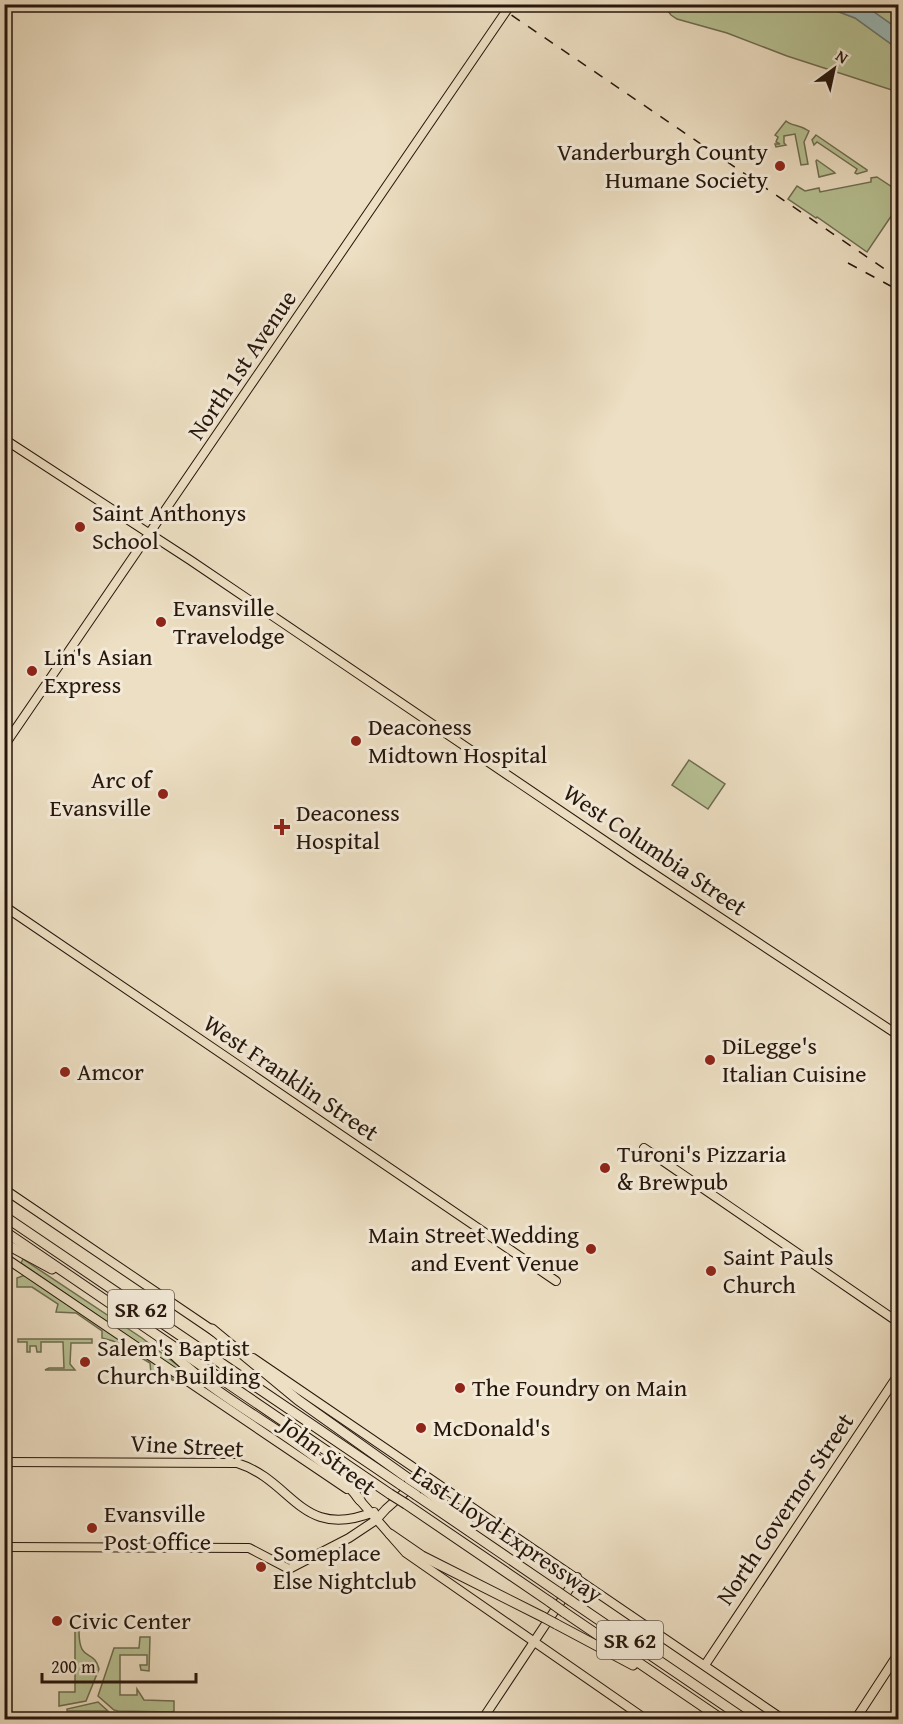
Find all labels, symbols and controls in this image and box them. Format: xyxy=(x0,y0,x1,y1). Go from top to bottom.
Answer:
north arrow xyxy=(804,39,864,99)
text: N xyxy=(831,43,853,70)
place label: Vanderburgh County Humane Society xyxy=(557,134,768,197)
marker: Vanderburgh County Humane Society xyxy=(773,159,787,173)
street label: North 1st Avenue xyxy=(179,283,305,446)
place label: Saint Anthonys School xyxy=(92,495,246,558)
marker: Saint Anthonys School xyxy=(73,520,87,534)
place label: Evansville Travelodge xyxy=(173,590,285,653)
marker: Evansville Travelodge xyxy=(154,615,168,629)
place label: Lin's Asian Express xyxy=(44,639,153,702)
marker: Lin's Asian Express xyxy=(25,664,39,678)
place label: Deaconess Midtown Hospital xyxy=(368,709,548,772)
marker: Deaconess Midtown Hospital xyxy=(349,734,363,748)
place label: Arc of Evansville xyxy=(50,762,153,825)
street label: West Columbia Street xyxy=(556,775,755,925)
marker: Arc of Evansville xyxy=(156,787,170,801)
place label: Deaconess Hospital xyxy=(296,795,400,858)
marker: Deaconess Hospital xyxy=(273,818,291,836)
street label: West Franklin Street xyxy=(196,1006,387,1150)
place label: DiLegge's Italian Cuisine xyxy=(722,1028,867,1091)
marker: DiLegge's Italian Cuisine xyxy=(703,1053,717,1067)
place label: Amcor xyxy=(77,1054,144,1089)
marker: Amcor xyxy=(58,1065,72,1079)
place label: Turoni's Pizzaria & Brewpub xyxy=(617,1136,787,1199)
marker: Turoni's Pizzaria & Brewpub xyxy=(598,1161,612,1175)
place label: Main Street Wedding and Event Venue xyxy=(368,1217,579,1280)
place label: Saint Pauls Church xyxy=(723,1239,834,1302)
marker: Main Street Wedding and Event Venue xyxy=(584,1242,598,1256)
marker: Saint Pauls Church xyxy=(704,1264,718,1278)
road number: SR 62 xyxy=(108,1290,174,1328)
place label: Salem's Baptist Church Building xyxy=(97,1330,260,1393)
marker: Salem's Baptist Church Building xyxy=(78,1355,92,1369)
place label: The Foundry on Main xyxy=(472,1370,688,1405)
marker: The Foundry on Main xyxy=(453,1381,467,1395)
street label: North Governor Street xyxy=(707,1405,862,1612)
street label: John Street xyxy=(270,1406,384,1504)
place label: McDonald's xyxy=(433,1410,550,1445)
marker: McDonald's xyxy=(414,1421,428,1435)
street label: Vine Street xyxy=(130,1425,245,1466)
street label: East Lloyd Expressway xyxy=(404,1456,610,1611)
place label: Evansville Post Office xyxy=(104,1496,211,1559)
marker: Evansville Post Office xyxy=(85,1521,99,1535)
place label: Someplace Else Nightclub xyxy=(273,1535,417,1598)
marker: Someplace Else Nightclub xyxy=(254,1560,268,1574)
place label: Civic Center xyxy=(69,1603,191,1638)
marker: Civic Center xyxy=(50,1614,64,1628)
road number: SR 62 xyxy=(597,1621,663,1659)
scale bar xyxy=(42,1646,196,1684)
text: 200 m xyxy=(51,1653,96,1680)

